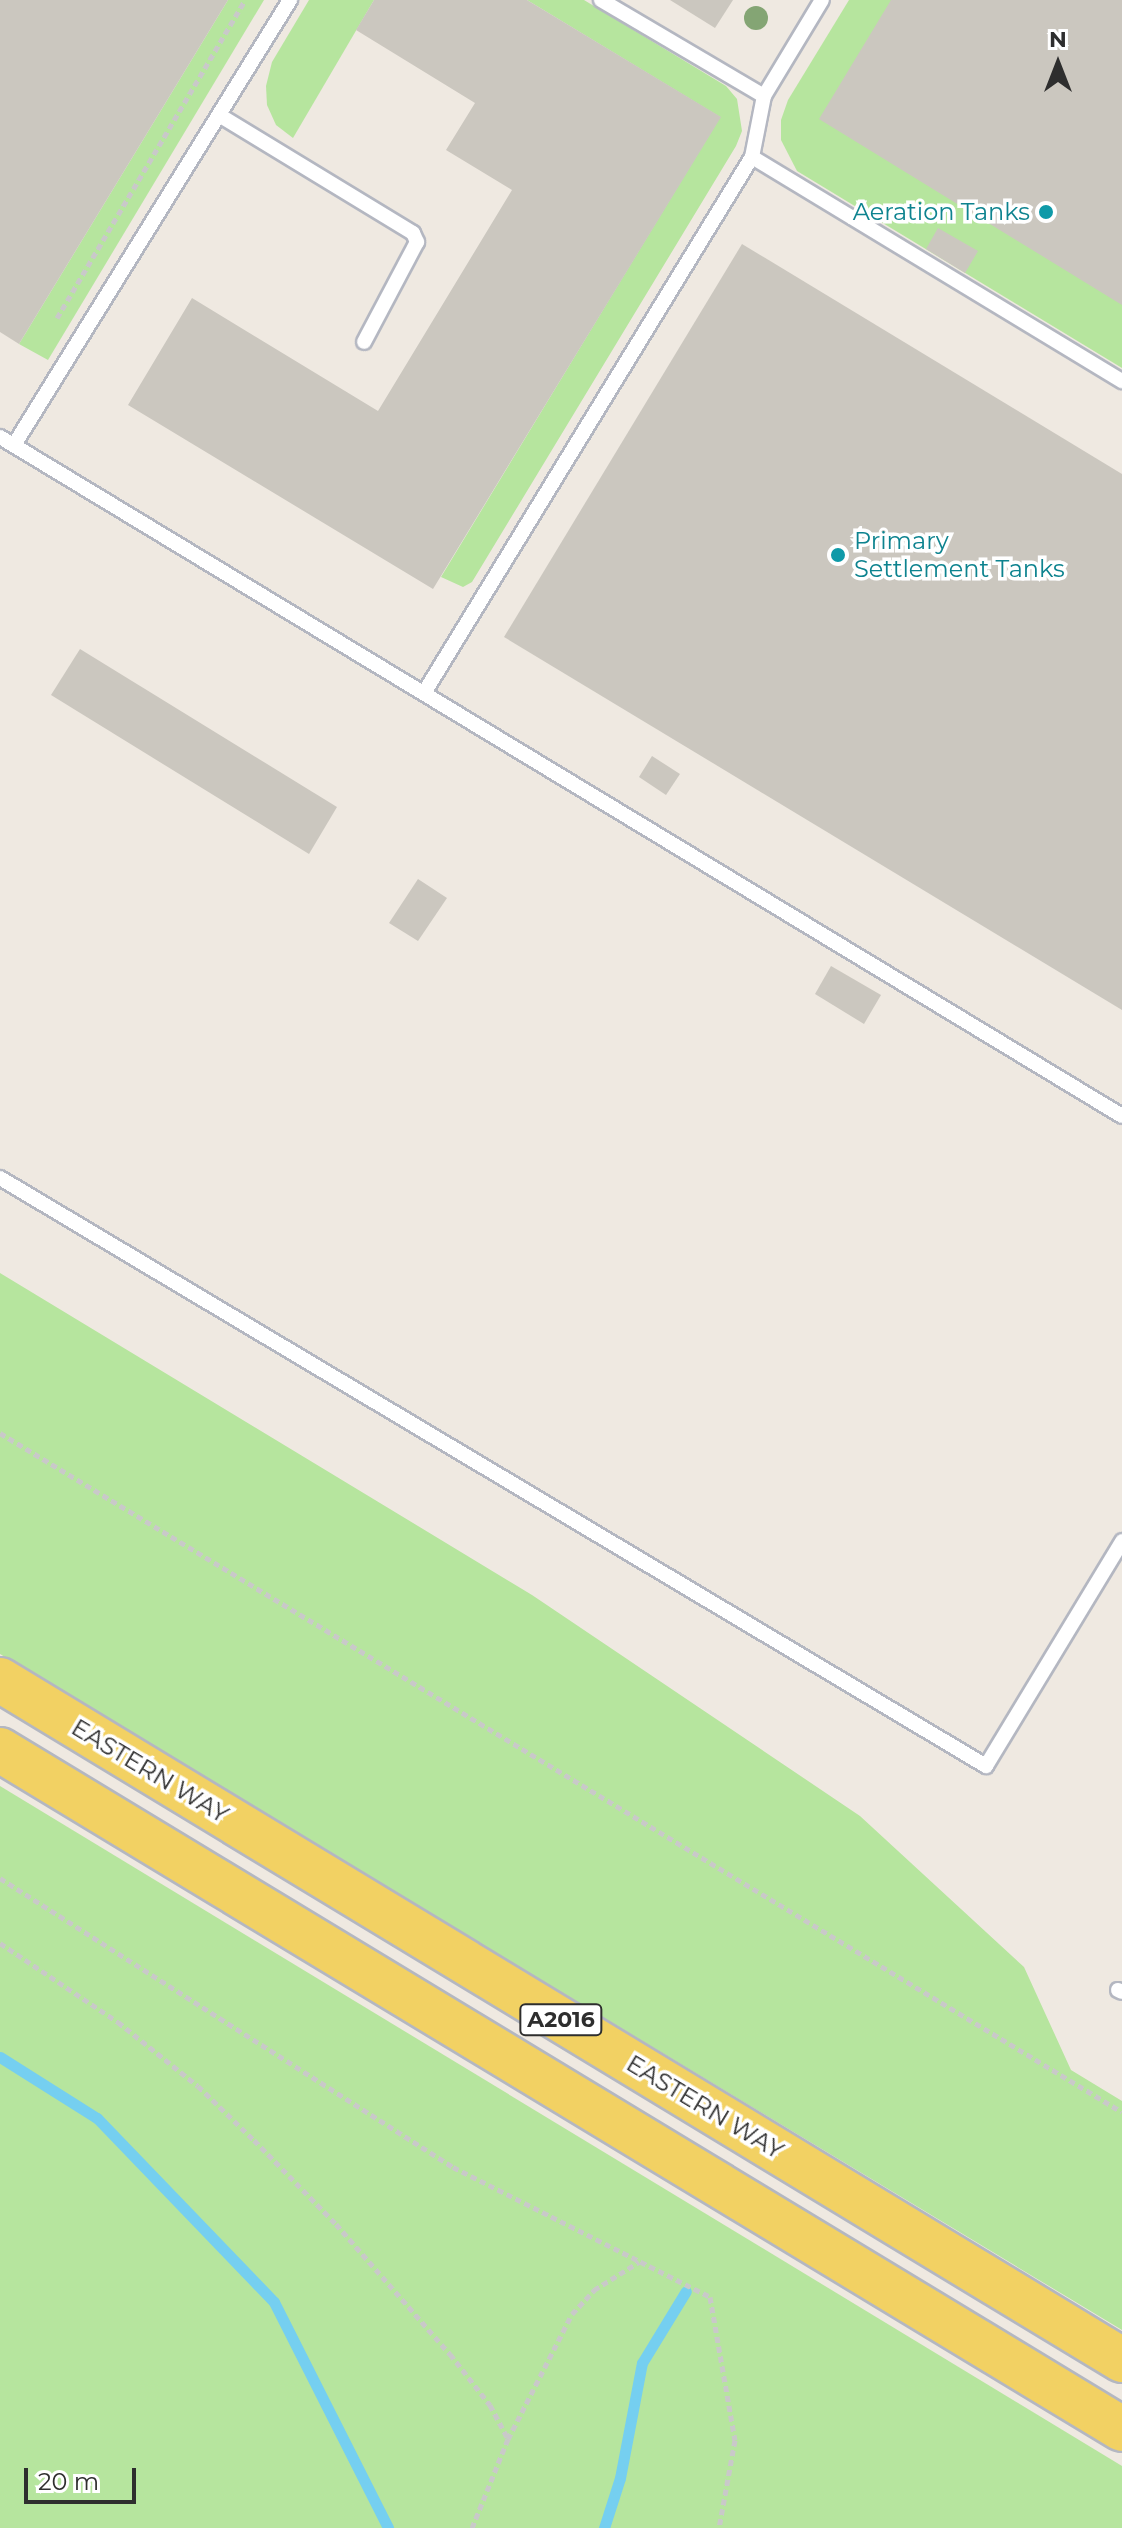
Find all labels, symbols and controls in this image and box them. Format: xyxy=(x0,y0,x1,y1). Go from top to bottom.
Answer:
north arrow xyxy=(1018,24,1098,104)
text: N xyxy=(1049,26,1067,53)
place label: Aeration Tanks xyxy=(853,198,1030,226)
marker: Aeration Tanks xyxy=(1037,203,1055,221)
place label: Primary Settlement Tanks xyxy=(854,527,1065,583)
marker: Primary Settlement Tanks xyxy=(829,546,847,564)
street label: EASTERN WAY xyxy=(66,1713,234,1829)
road number: A2016 xyxy=(519,2002,603,2038)
street label: EASTERN WAY xyxy=(621,2049,789,2165)
scale bar xyxy=(28,2452,140,2502)
text: 20 m xyxy=(38,2467,99,2496)

